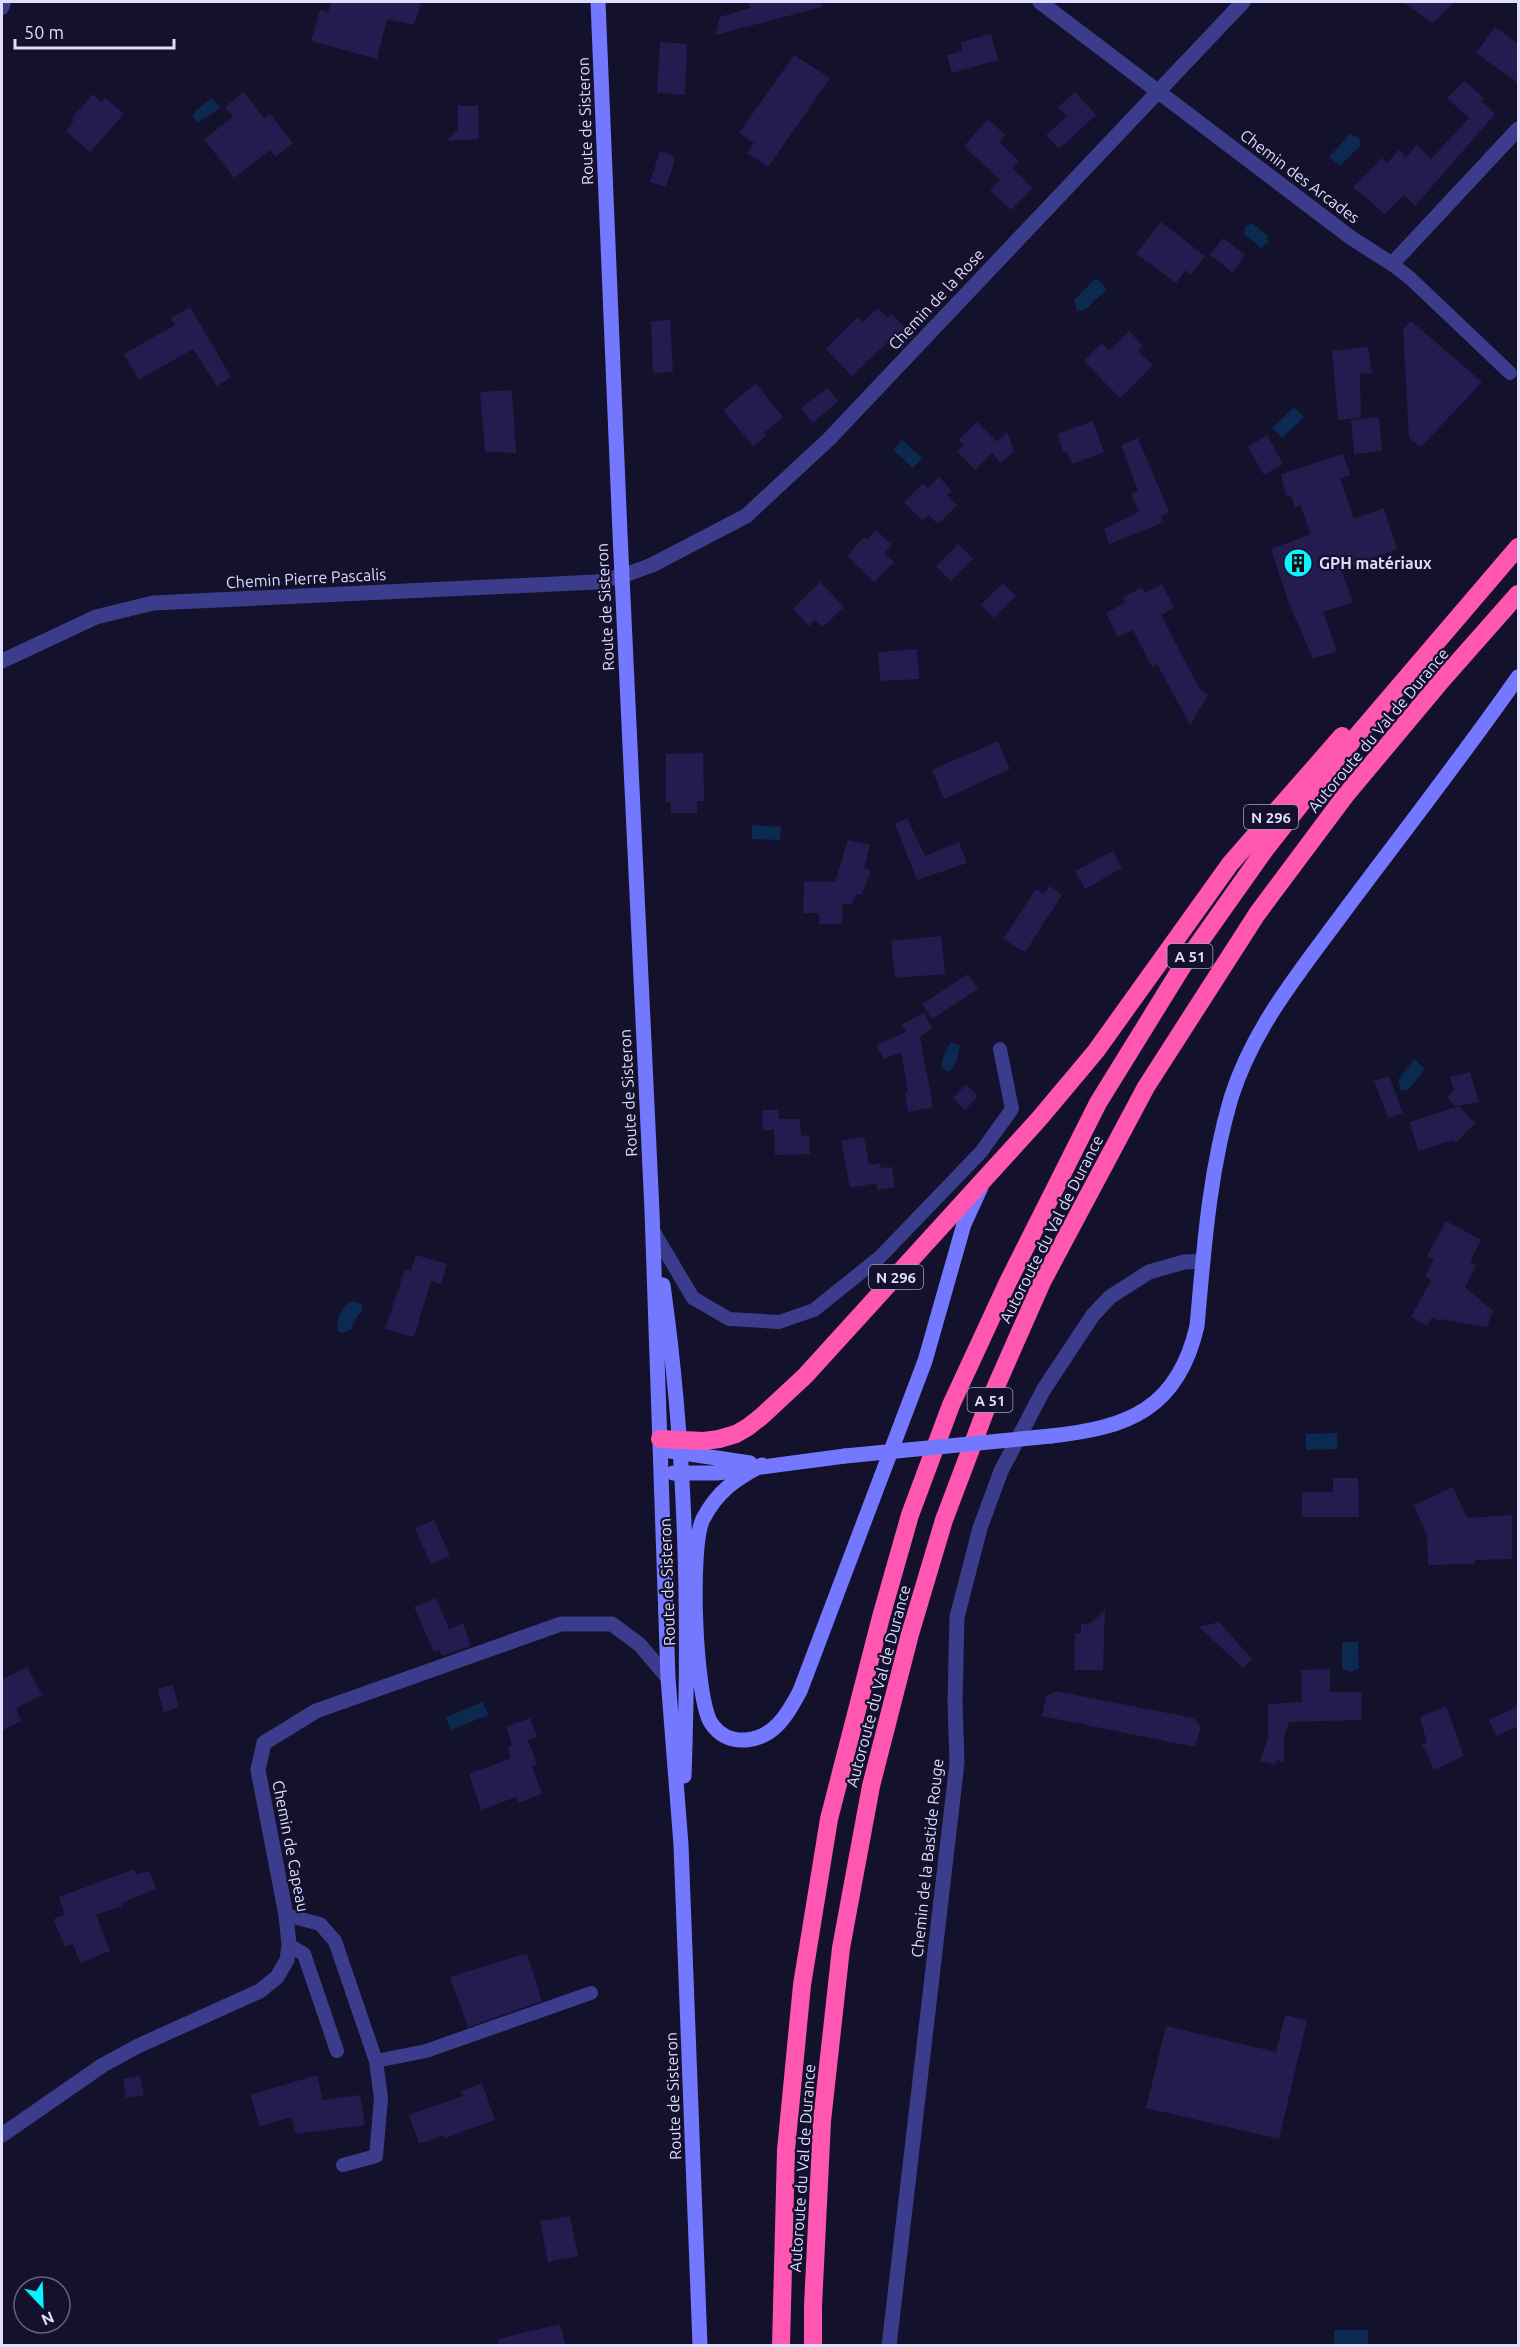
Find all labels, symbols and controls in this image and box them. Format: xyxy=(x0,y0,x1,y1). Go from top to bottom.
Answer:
scale bar xyxy=(15,12,174,50)
text: 50 m xyxy=(24,22,64,42)
street label: Route de Sisteron xyxy=(574,57,596,185)
street label: Chemin des Arcades xyxy=(1237,125,1363,227)
street label: Chemin de la Rose xyxy=(885,245,987,353)
street label: Route de Sisteron xyxy=(593,543,617,671)
building icon: GPH matériaux xyxy=(1282,547,1314,579)
place label: GPH matériaux xyxy=(1319,554,1432,572)
street label: Chemin Pierre Pascalis xyxy=(225,565,387,591)
street label: Autoroute du Val de Durance xyxy=(1304,644,1452,816)
road number: N 296 xyxy=(1244,805,1298,829)
road number: A 51 xyxy=(1168,944,1212,968)
street label: Route de Sisteron xyxy=(616,1029,640,1157)
street label: Autoroute du Val de Durance xyxy=(996,1132,1106,1326)
road number: N 296 xyxy=(869,1265,923,1289)
road number: A 51 xyxy=(968,1388,1012,1412)
street label: Route de Sisteron xyxy=(656,1518,678,1646)
street label: Autoroute du Val de Durance xyxy=(842,1583,914,1789)
street label: Chemin de la Bastide Rouge xyxy=(908,1758,946,1958)
street label: Chemin de Capeau xyxy=(269,1779,313,1913)
street label: Route de Sisteron xyxy=(662,2032,684,2160)
street label: Autoroute du Val de Durance xyxy=(786,2063,818,2273)
north arrow xyxy=(12,2275,72,2335)
text: N xyxy=(39,2308,57,2329)

